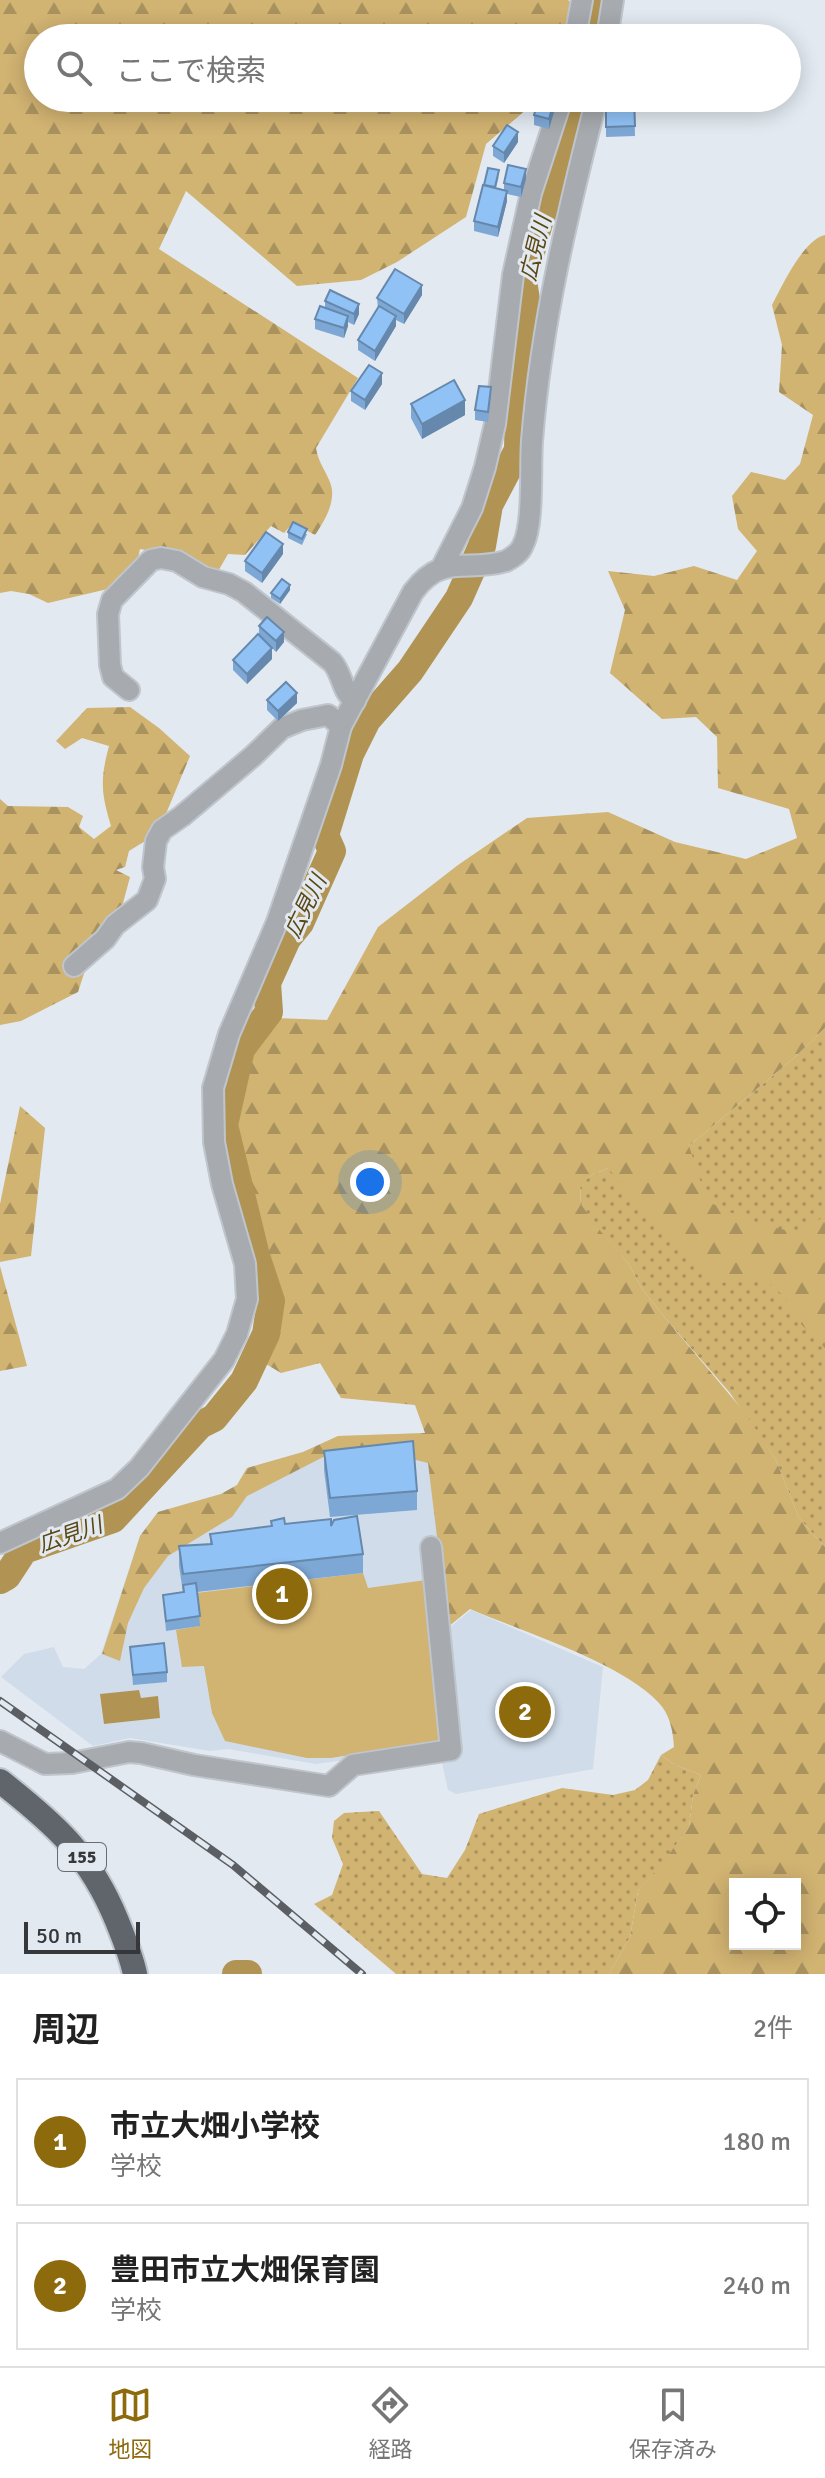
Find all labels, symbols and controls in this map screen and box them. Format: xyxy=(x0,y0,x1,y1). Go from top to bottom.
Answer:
search box xyxy=(24,24,801,112)
icon: search xyxy=(52,46,96,90)
text: ここで検索 xyxy=(116,53,266,90)
water label: 広見川 xyxy=(514,211,557,283)
water label: 広見川 xyxy=(279,869,333,942)
your location xyxy=(350,1162,390,1202)
water label: 広見川 xyxy=(35,1510,108,1558)
pin: 1 xyxy=(256,1564,308,1624)
pin: 2 xyxy=(499,1682,551,1742)
road number: 155 xyxy=(58,1843,106,1871)
map controls xyxy=(729,1878,801,1950)
button: locate xyxy=(729,1878,801,1950)
scale bar xyxy=(24,1918,140,1954)
text: 50 m xyxy=(36,1922,82,1949)
text: 周辺 xyxy=(32,2009,100,2051)
text: 2件 xyxy=(753,2013,793,2045)
text: 市立大畑小学校 xyxy=(110,2108,320,2145)
text: 1 xyxy=(53,2126,67,2158)
text: 180 m xyxy=(722,2126,791,2158)
text: 学校 xyxy=(110,2151,162,2183)
text: 豊田市立大畑保育園 xyxy=(110,2252,380,2289)
text: 2 xyxy=(53,2270,67,2302)
text: 240 m xyxy=(722,2270,791,2302)
text: 学校 xyxy=(110,2295,162,2327)
tab: 地図 xyxy=(108,2383,152,2463)
tab: 経路 xyxy=(368,2383,413,2463)
tab: 保存済み xyxy=(629,2383,717,2463)

